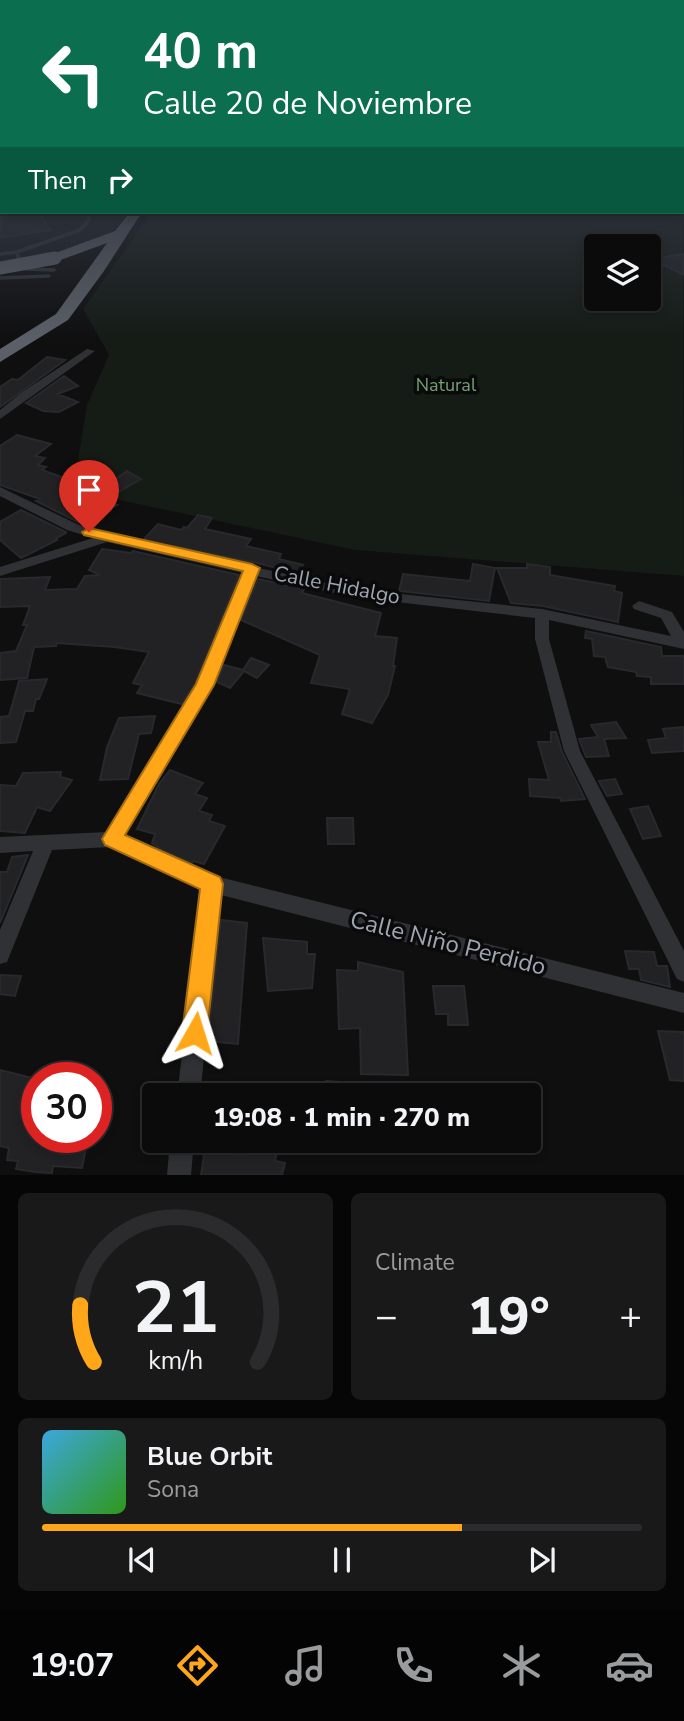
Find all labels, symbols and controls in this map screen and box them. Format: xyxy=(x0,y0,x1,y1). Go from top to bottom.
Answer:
text: 40 m xyxy=(143,18,258,85)
icon: left xyxy=(28,28,119,119)
text: Calle 20 de Noviembre xyxy=(143,82,472,125)
icon: right xyxy=(101,161,139,199)
text: Then xyxy=(28,163,87,198)
map controls xyxy=(584,234,661,311)
button: layers xyxy=(584,234,661,311)
park label: Natural xyxy=(416,373,477,397)
pin xyxy=(59,460,119,532)
icon: arrive xyxy=(70,471,108,509)
street label: Calle Hidalgo xyxy=(271,559,403,611)
street label: Calle Niño Perdido xyxy=(347,903,549,983)
position arrow xyxy=(158,996,232,1070)
speed limit sign: 30 xyxy=(21,1062,112,1153)
text: 19:08 · 1 min · 270 m xyxy=(213,1100,470,1135)
text: Climate xyxy=(375,1247,455,1278)
text: 21 xyxy=(132,1259,219,1359)
text: 19° xyxy=(467,1281,550,1352)
text: − xyxy=(375,1291,398,1342)
text: + xyxy=(619,1291,642,1342)
text: km/h xyxy=(148,1344,203,1378)
text: Blue Orbit xyxy=(147,1439,272,1474)
text: Sona xyxy=(147,1474,199,1505)
icon: previous xyxy=(123,1541,161,1579)
icon: pause xyxy=(323,1541,361,1579)
icon: next xyxy=(523,1541,561,1579)
icon: directions xyxy=(173,1641,222,1690)
icon: music xyxy=(281,1641,330,1690)
icon: phone xyxy=(389,1641,438,1690)
icon: climate xyxy=(497,1641,546,1690)
icon: car xyxy=(605,1641,654,1690)
text: 19:07 xyxy=(30,1644,114,1687)

